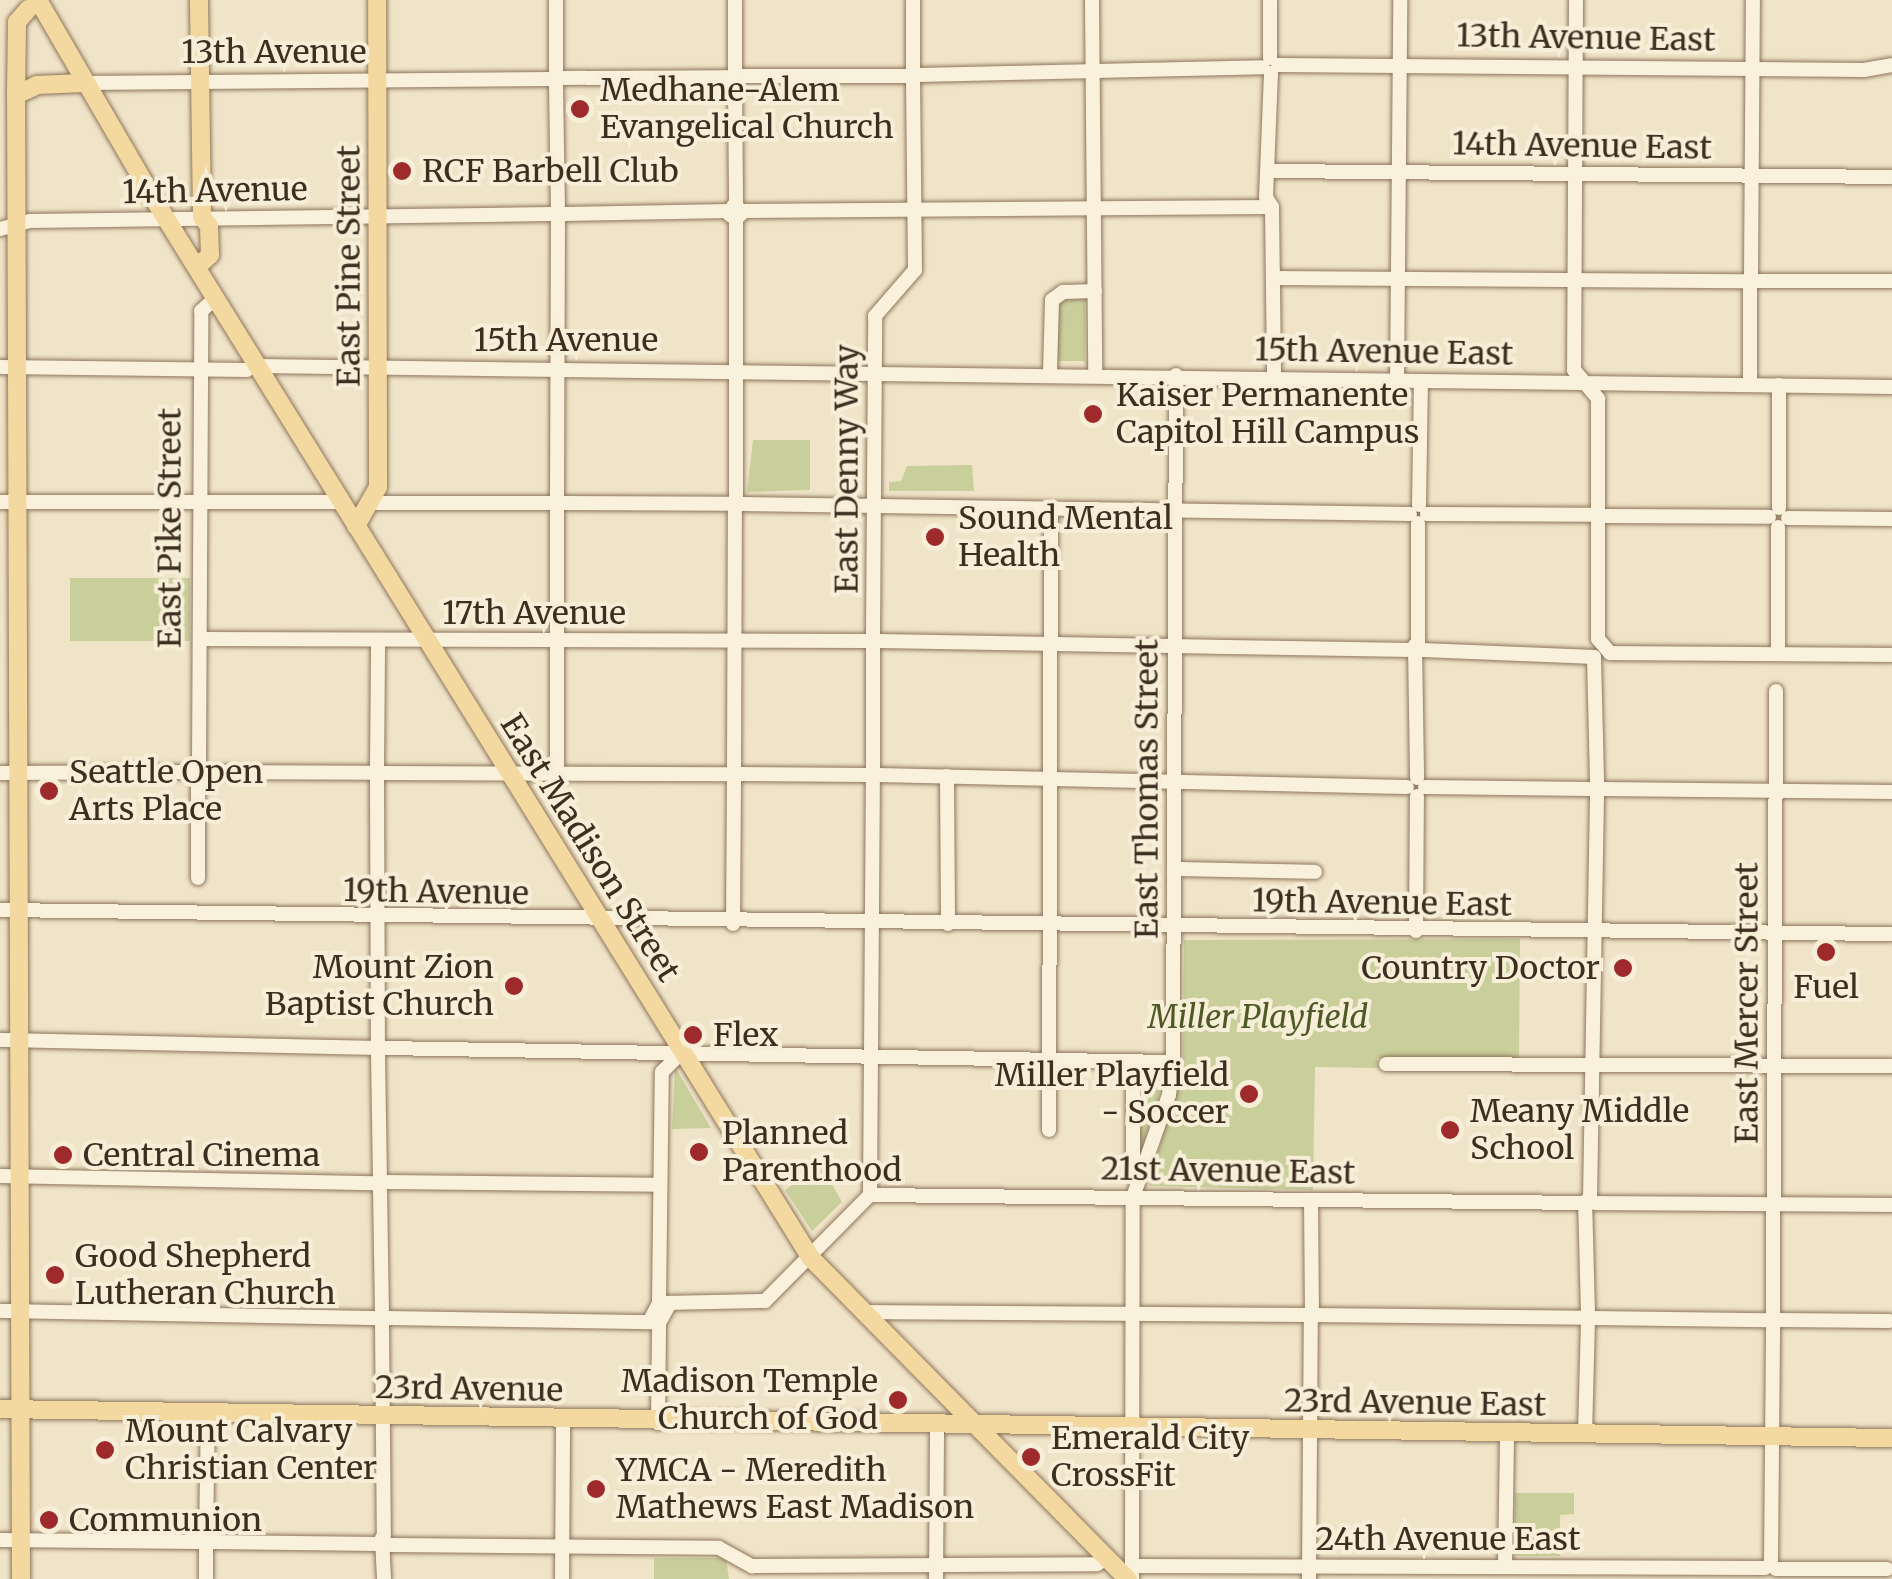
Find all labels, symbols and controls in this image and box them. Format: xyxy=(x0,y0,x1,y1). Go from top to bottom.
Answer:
street label: 13th Avenue East xyxy=(1456,17,1716,59)
street label: 13th Avenue xyxy=(182,33,366,71)
place label: Medhane-Alem Evangelical Church xyxy=(600,72,894,147)
marker: Medhane-Alem Evangelical Church xyxy=(569,98,591,120)
street label: 14th Avenue East xyxy=(1452,125,1712,167)
street label: East Pine Street xyxy=(330,145,368,387)
place label: RCF Barbell Club xyxy=(422,152,679,190)
marker: RCF Barbell Club xyxy=(391,160,413,182)
street label: 14th Avenue xyxy=(122,170,308,212)
street label: 15th Avenue xyxy=(474,321,658,359)
street label: 15th Avenue East xyxy=(1254,331,1514,373)
street label: East Denny Way xyxy=(828,344,866,594)
place label: Kaiser Permanente Capitol Hill Campus xyxy=(1116,377,1419,452)
marker: Kaiser Permanente Capitol Hill Campus xyxy=(1080,401,1106,427)
street label: East Pike Street xyxy=(151,408,189,648)
place label: Sound Mental Health xyxy=(958,500,1173,575)
marker: Sound Mental Health xyxy=(922,524,948,550)
street label: 17th Avenue xyxy=(442,594,626,632)
street label: East Thomas Street xyxy=(1128,639,1166,939)
street label: East Madison Street xyxy=(492,707,688,989)
place label: Seattle Open Arts Place xyxy=(69,754,263,829)
marker: Seattle Open Arts Place xyxy=(38,780,60,802)
street label: East Mercer Street xyxy=(1728,862,1766,1144)
street label: 19th Avenue xyxy=(343,871,529,913)
street label: 19th Avenue East xyxy=(1252,882,1512,924)
marker: Fuel xyxy=(1815,941,1837,963)
place label: Mount Zion Baptist Church xyxy=(265,949,494,1024)
place label: Country Doctor xyxy=(1361,949,1600,987)
marker: Country Doctor xyxy=(1610,955,1636,981)
place label: Fuel xyxy=(1793,968,1859,1006)
marker: Mount Zion Baptist Church xyxy=(503,975,525,997)
park label: Miller Playfield xyxy=(1148,998,1368,1036)
place label: Flex xyxy=(713,1016,778,1054)
marker: Flex xyxy=(682,1024,704,1046)
place label: Miller Playfield - Soccer xyxy=(995,1057,1229,1132)
marker: Miller Playfield - Soccer xyxy=(1238,1083,1260,1105)
place label: Meany Middle School xyxy=(1470,1093,1689,1168)
place label: Planned Parenthood xyxy=(722,1115,902,1190)
marker: Meany Middle School xyxy=(1439,1119,1461,1141)
place label: Central Cinema xyxy=(83,1136,320,1174)
marker: Planned Parenthood xyxy=(686,1139,712,1165)
marker: Central Cinema xyxy=(52,1144,74,1166)
street label: 21st Avenue East xyxy=(1100,1150,1356,1192)
place label: Good Shepherd Lutheran Church xyxy=(75,1238,336,1313)
marker: Good Shepherd Lutheran Church xyxy=(44,1264,66,1286)
place label: Madison Temple Church of God xyxy=(621,1363,878,1438)
street label: 23rd Avenue xyxy=(375,1368,563,1410)
street label: 23rd Avenue East xyxy=(1283,1382,1547,1424)
marker: Madison Temple Church of God xyxy=(887,1389,909,1411)
place label: Mount Calvary Christian Center xyxy=(125,1413,377,1488)
place label: Emerald City CrossFit xyxy=(1051,1420,1249,1495)
marker: Mount Calvary Christian Center xyxy=(94,1439,116,1461)
marker: Emerald City CrossFit xyxy=(1020,1446,1042,1468)
place label: YMCA - Meredith Mathews East Madison xyxy=(616,1452,974,1527)
marker: YMCA - Meredith Mathews East Madison xyxy=(585,1478,607,1500)
place label: Communion xyxy=(69,1501,262,1539)
marker: Communion xyxy=(38,1509,60,1531)
street label: 24th Avenue East xyxy=(1316,1520,1580,1558)

